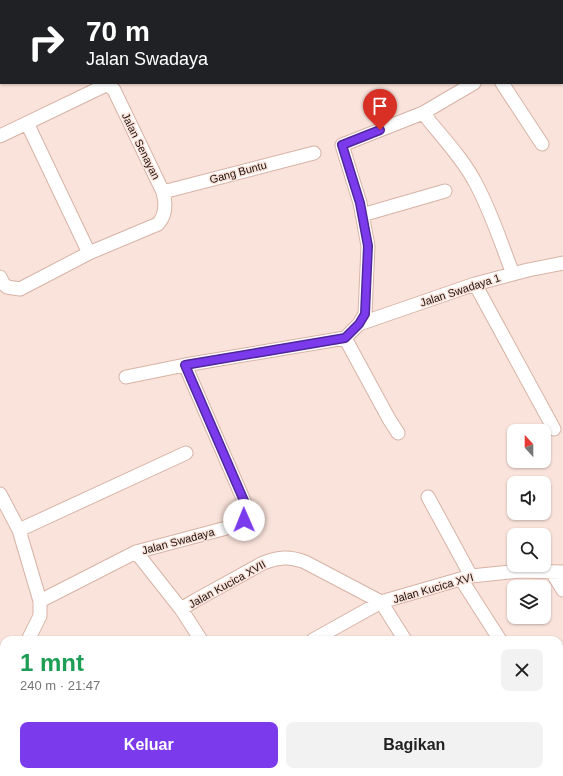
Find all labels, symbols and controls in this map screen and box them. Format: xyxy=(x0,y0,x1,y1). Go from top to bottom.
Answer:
icon: right xyxy=(20,16,72,68)
text: 70 m xyxy=(86,16,150,47)
text: Jalan Swadaya xyxy=(86,49,208,69)
pin xyxy=(363,89,397,130)
icon: arrive xyxy=(369,95,391,117)
street label: Jalan Senayan xyxy=(120,111,162,181)
street label: Gang Buntu xyxy=(208,159,268,185)
street label: Jalan Swadaya 1 xyxy=(418,271,502,309)
north arrow xyxy=(507,424,551,468)
map controls xyxy=(507,424,551,624)
button: sound xyxy=(507,476,551,520)
position arrow xyxy=(223,499,265,541)
street label: Jalan Swadaya xyxy=(140,525,216,556)
button: search xyxy=(507,528,551,572)
street label: Jalan Kucica XVII xyxy=(186,558,268,610)
street label: Jalan Kucica XVI xyxy=(391,571,475,605)
button: layers xyxy=(507,580,551,624)
text: 1 mnt xyxy=(20,649,84,676)
button: close xyxy=(501,649,543,691)
text: 240 m · 21:47 xyxy=(20,678,100,693)
button: Keluar xyxy=(20,722,278,768)
button: Bagikan xyxy=(286,722,543,768)

